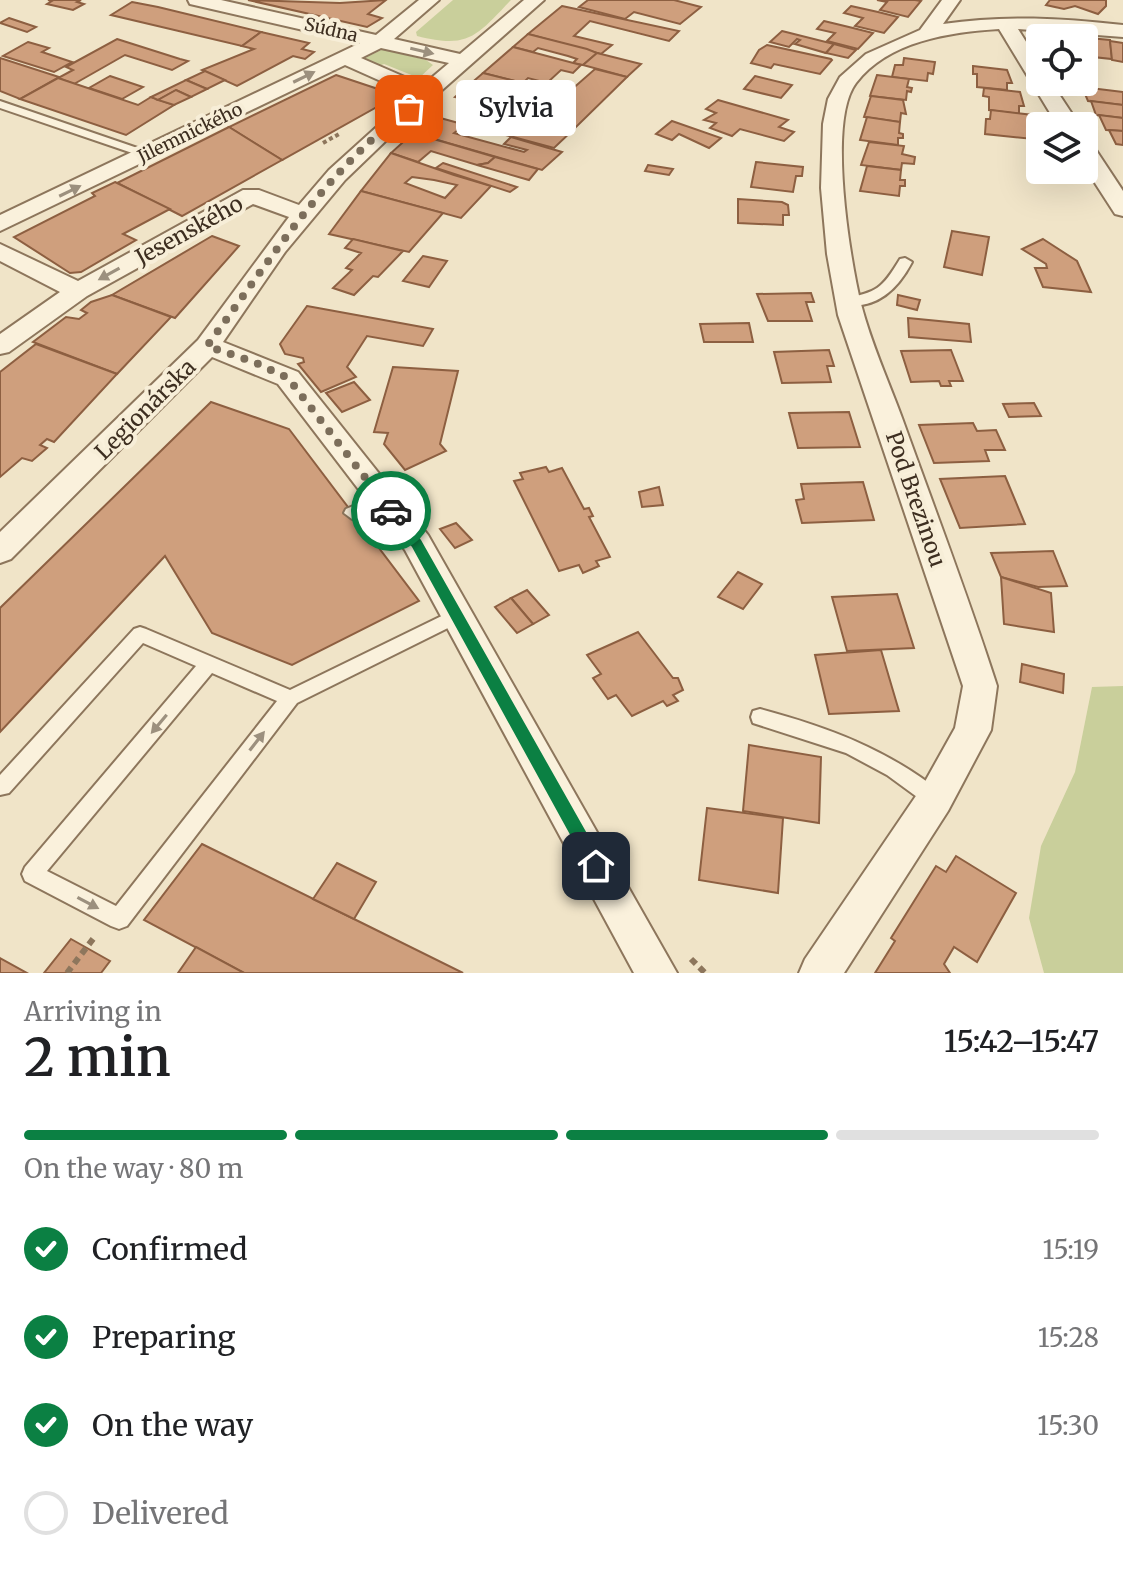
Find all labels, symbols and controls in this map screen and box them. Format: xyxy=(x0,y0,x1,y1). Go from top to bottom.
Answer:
street label: Súdna xyxy=(302,12,360,47)
map controls xyxy=(1026,24,1098,184)
button: locate xyxy=(1026,24,1098,96)
one-way arrow xyxy=(410,45,435,58)
one-way arrow xyxy=(293,71,316,84)
pin xyxy=(375,75,443,143)
callout: Sylvia xyxy=(457,81,577,137)
icon: bag xyxy=(387,87,431,131)
text: Sylvia xyxy=(478,91,554,124)
street label: Jilemnického xyxy=(133,97,246,168)
button: layers xyxy=(1026,112,1098,184)
one-way arrow xyxy=(59,184,82,197)
street label: Jesenského xyxy=(129,189,248,272)
one-way arrow xyxy=(98,267,121,281)
street label: Legionárska xyxy=(89,353,201,465)
street label: Pod Brezinou xyxy=(880,428,952,570)
courier xyxy=(351,471,431,551)
icon: car xyxy=(369,489,413,533)
one-way arrow xyxy=(151,714,168,734)
one-way arrow xyxy=(248,731,264,751)
pin xyxy=(562,832,630,900)
icon: home xyxy=(574,844,618,888)
one-way arrow xyxy=(77,897,100,910)
text: Arriving in xyxy=(24,995,162,1028)
text: 15:42–15:47 xyxy=(944,1022,1099,1060)
text: 2 min xyxy=(24,1025,171,1090)
text: On the way · 80 m xyxy=(24,1152,243,1185)
icon: check xyxy=(24,1227,68,1271)
text: Confirmed xyxy=(92,1230,247,1268)
text: 15:19 xyxy=(1043,1233,1099,1266)
icon: check xyxy=(24,1315,68,1359)
text: Preparing xyxy=(92,1318,235,1356)
text: 15:28 xyxy=(1038,1321,1099,1354)
icon: check xyxy=(24,1403,68,1447)
text: On the way xyxy=(92,1406,253,1444)
text: 15:30 xyxy=(1037,1409,1099,1442)
text: Delivered xyxy=(92,1494,229,1532)

